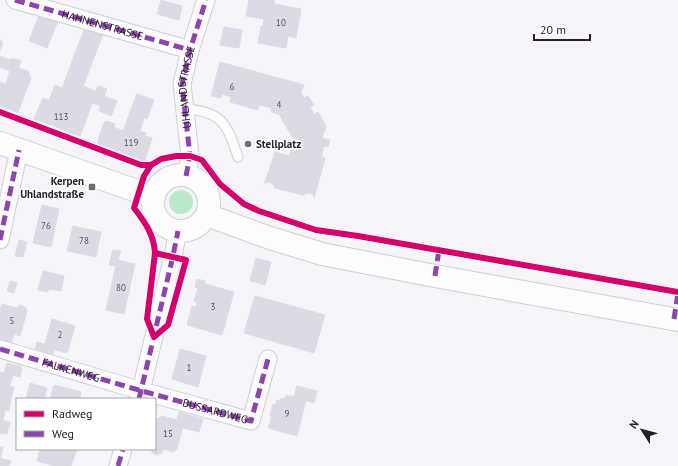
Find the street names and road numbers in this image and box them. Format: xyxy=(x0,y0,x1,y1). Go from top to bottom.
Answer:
street label: HAHNENSTRASSE xyxy=(60,7,145,43)
street label: UHLANDSTRASSE xyxy=(175,44,198,129)
street label: FALKENWEG xyxy=(40,355,102,385)
street label: BUSSARDWEG xyxy=(181,396,250,427)

